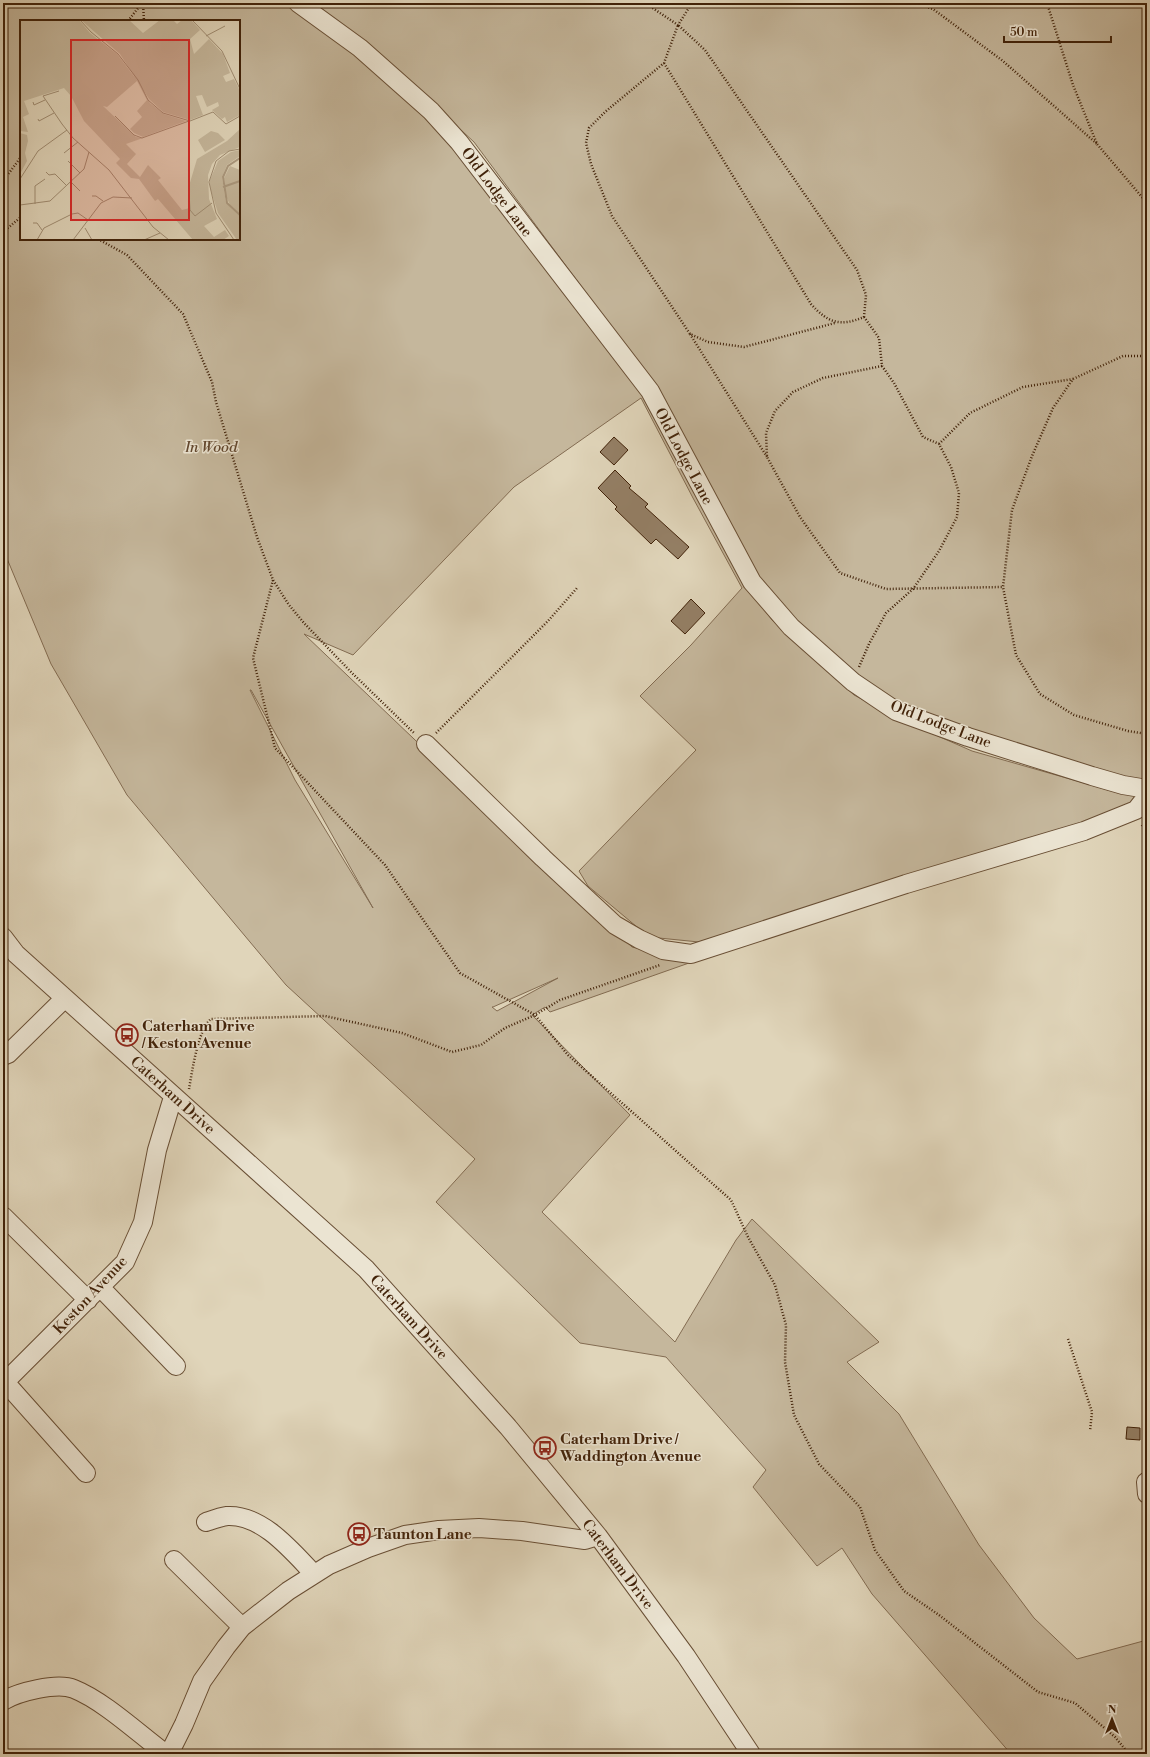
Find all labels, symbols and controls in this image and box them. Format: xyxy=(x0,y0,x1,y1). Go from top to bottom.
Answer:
scale bar xyxy=(1004,18,1111,44)
inset map xyxy=(20,20,240,240)
text: 50 m xyxy=(1010,25,1038,40)
street label: Old Lodge Lane xyxy=(457,144,536,241)
street label: Old Lodge Lane xyxy=(650,405,717,508)
park label: In Wood xyxy=(184,438,238,457)
street label: Old Lodge Lane xyxy=(887,696,994,753)
place label: Caterham Drive / Keston Avenue xyxy=(141,1017,255,1053)
bus stop icon: Caterham Drive / Keston Avenue xyxy=(114,1022,140,1048)
street label: Caterham Drive xyxy=(126,1052,219,1139)
street label: Keston Avenue xyxy=(49,1252,131,1338)
street label: Caterham Drive xyxy=(365,1271,452,1364)
place label: Caterham Drive / Waddington Avenue xyxy=(559,1430,701,1466)
bus stop icon: Caterham Drive / Waddington Avenue xyxy=(532,1435,558,1461)
street label: Caterham Drive xyxy=(578,1516,658,1613)
bus stop icon: Taunton Lane xyxy=(346,1521,372,1547)
place label: Taunton Lane xyxy=(374,1525,472,1544)
north arrow xyxy=(1092,1699,1132,1739)
text: N xyxy=(1108,1703,1117,1717)

